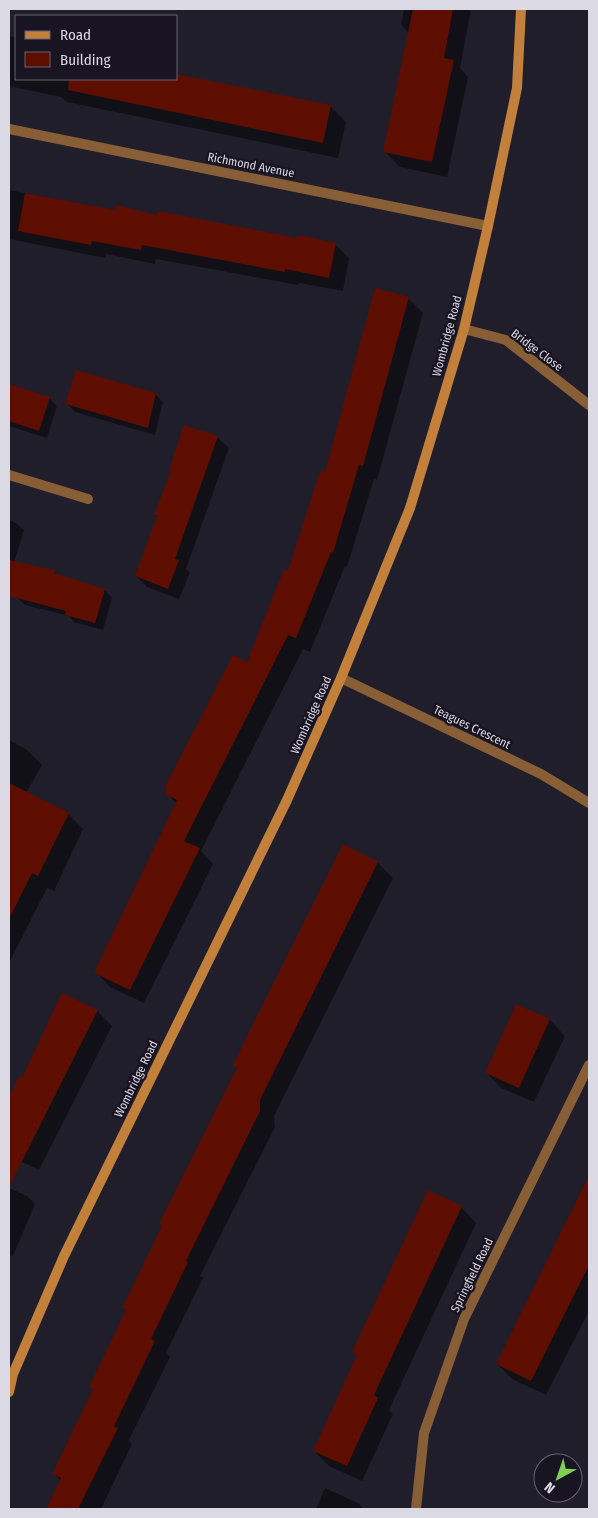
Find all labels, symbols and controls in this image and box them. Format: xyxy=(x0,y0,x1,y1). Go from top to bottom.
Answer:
legend xyxy=(15,15,178,80)
text: Road xyxy=(60,26,91,44)
text: Building xyxy=(60,51,111,69)
street label: Richmond Avenue xyxy=(206,150,296,180)
street label: Wombridge Road xyxy=(429,294,465,378)
street label: Bridge Close xyxy=(508,326,566,374)
street label: Wombridge Road xyxy=(288,674,334,756)
street label: Teagues Crescent xyxy=(431,702,513,752)
street label: Wombridge Road xyxy=(111,1038,161,1120)
street label: Springfield Road xyxy=(448,1236,496,1314)
north arrow xyxy=(533,1453,583,1503)
text: N xyxy=(541,1478,559,1497)

